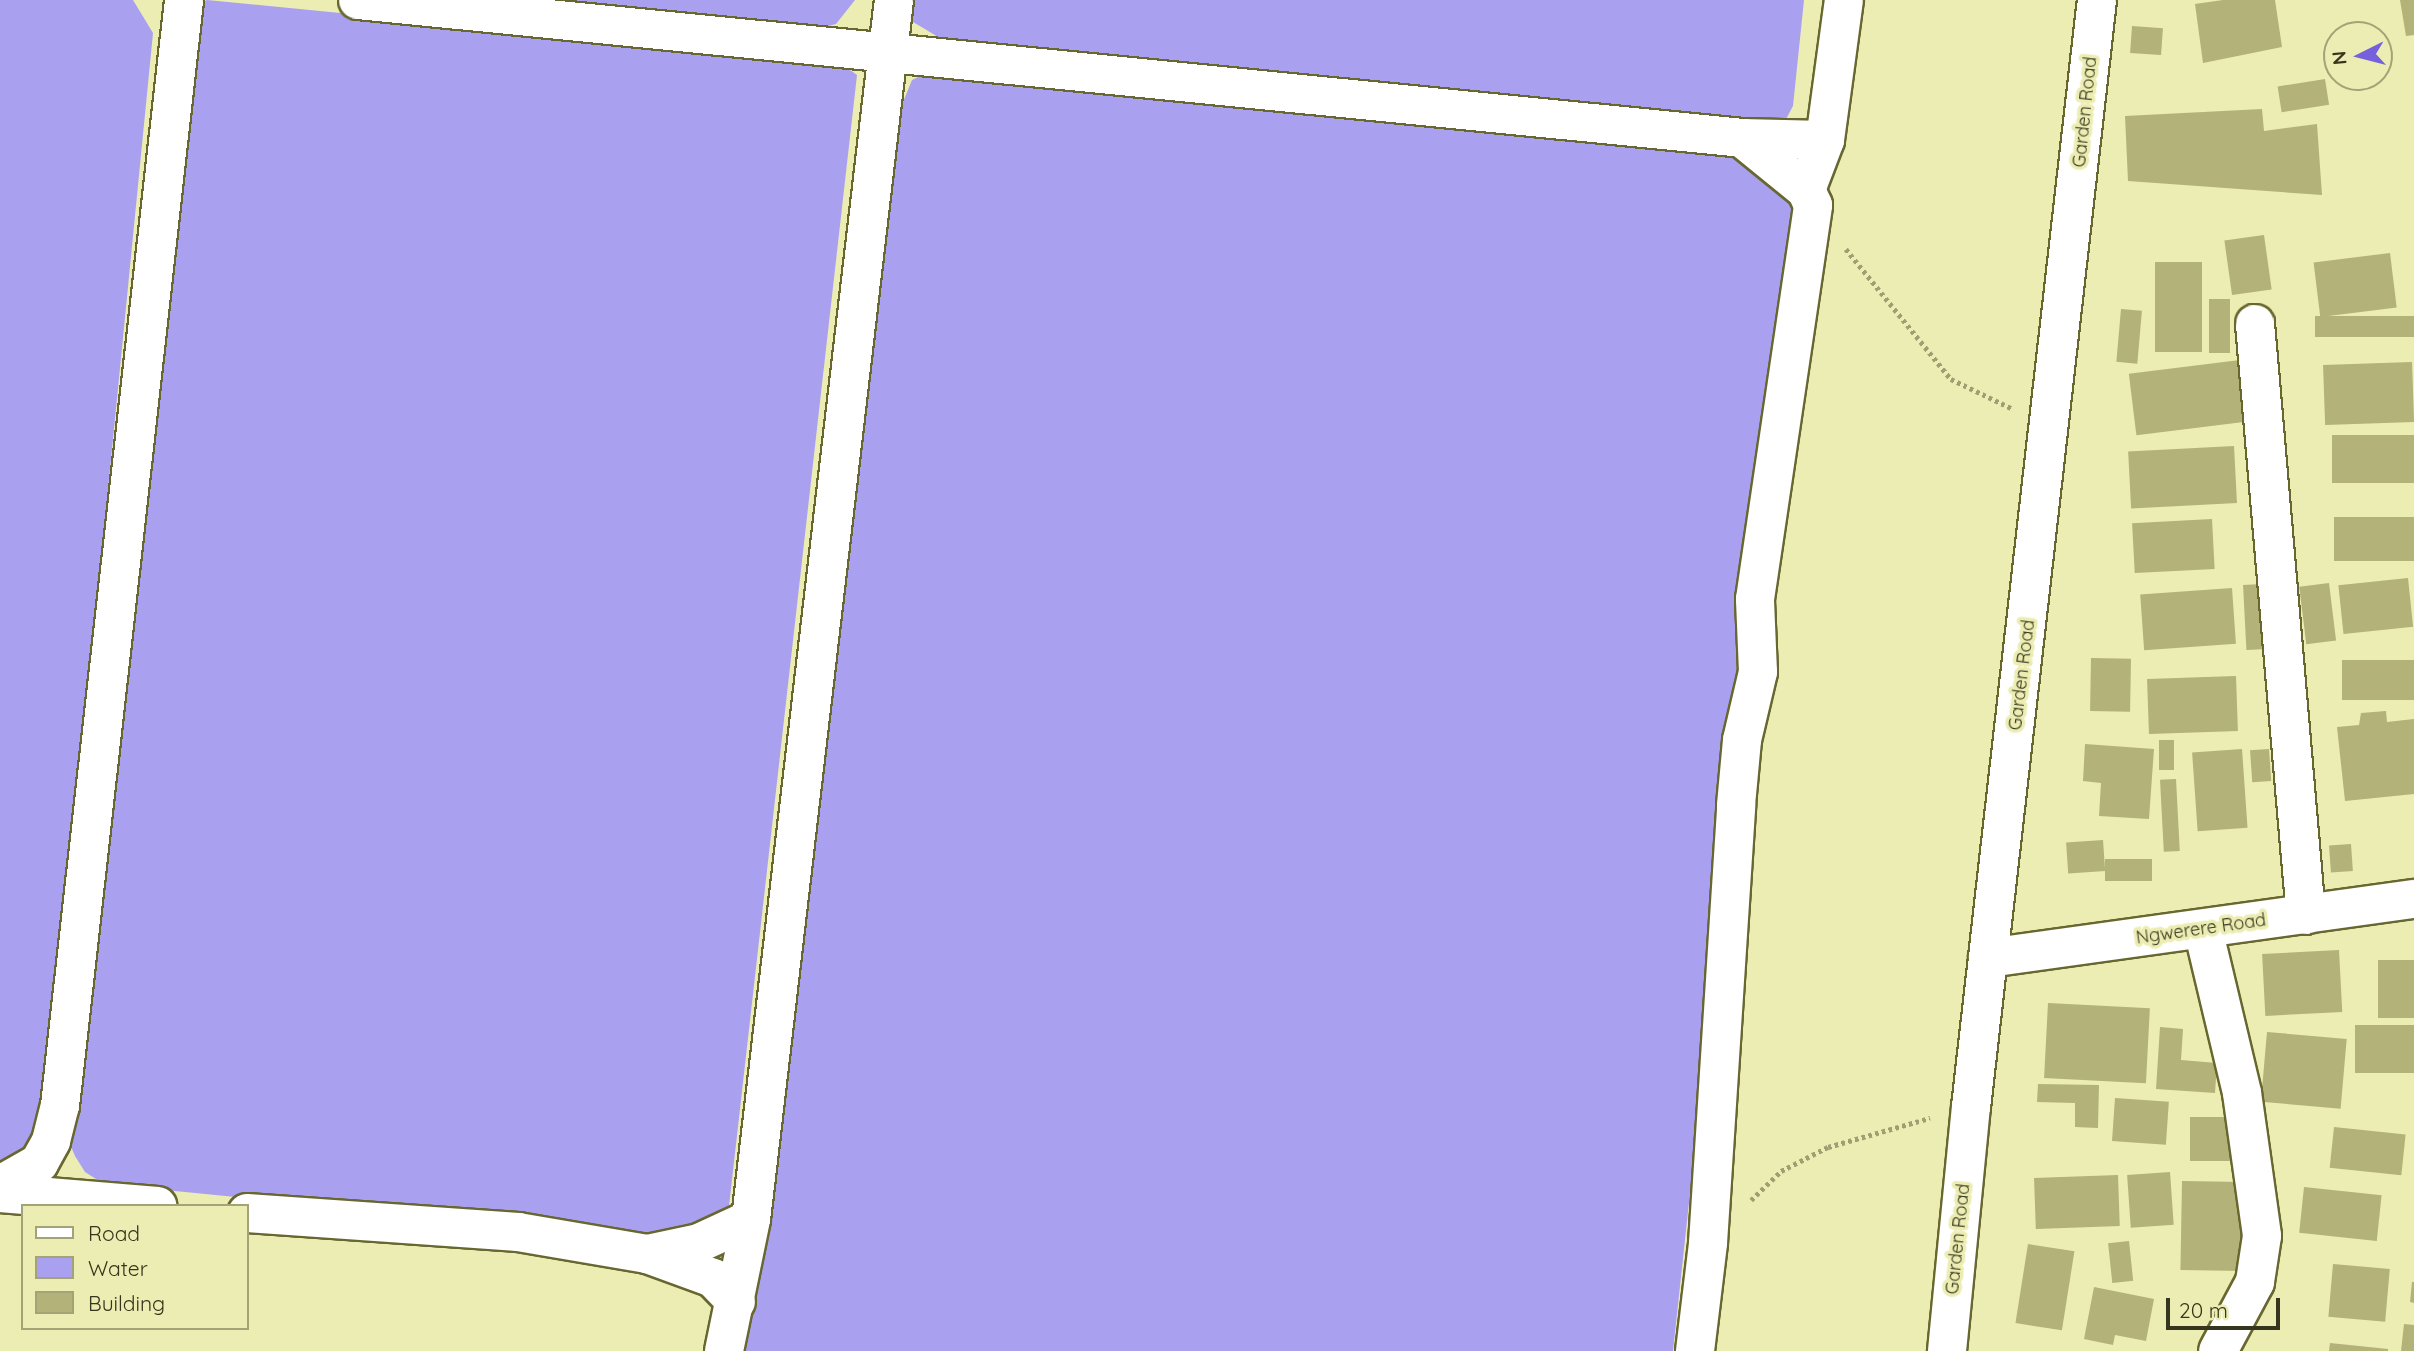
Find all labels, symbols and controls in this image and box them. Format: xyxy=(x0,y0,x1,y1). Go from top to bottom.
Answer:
north arrow xyxy=(2323,21,2393,91)
text: N xyxy=(2326,50,2352,66)
street label: Garden Road xyxy=(2068,56,2102,168)
street label: Garden Road xyxy=(2005,618,2039,732)
street label: Ngwerere Road xyxy=(2135,909,2267,949)
street label: Garden Road xyxy=(1941,1183,1975,1295)
legend xyxy=(21,1204,248,1330)
text: Road xyxy=(88,1220,140,1246)
text: Water xyxy=(88,1255,148,1281)
scale bar xyxy=(2169,1284,2283,1328)
text: Building xyxy=(88,1290,165,1316)
text: 20 m xyxy=(2179,1297,2228,1323)

